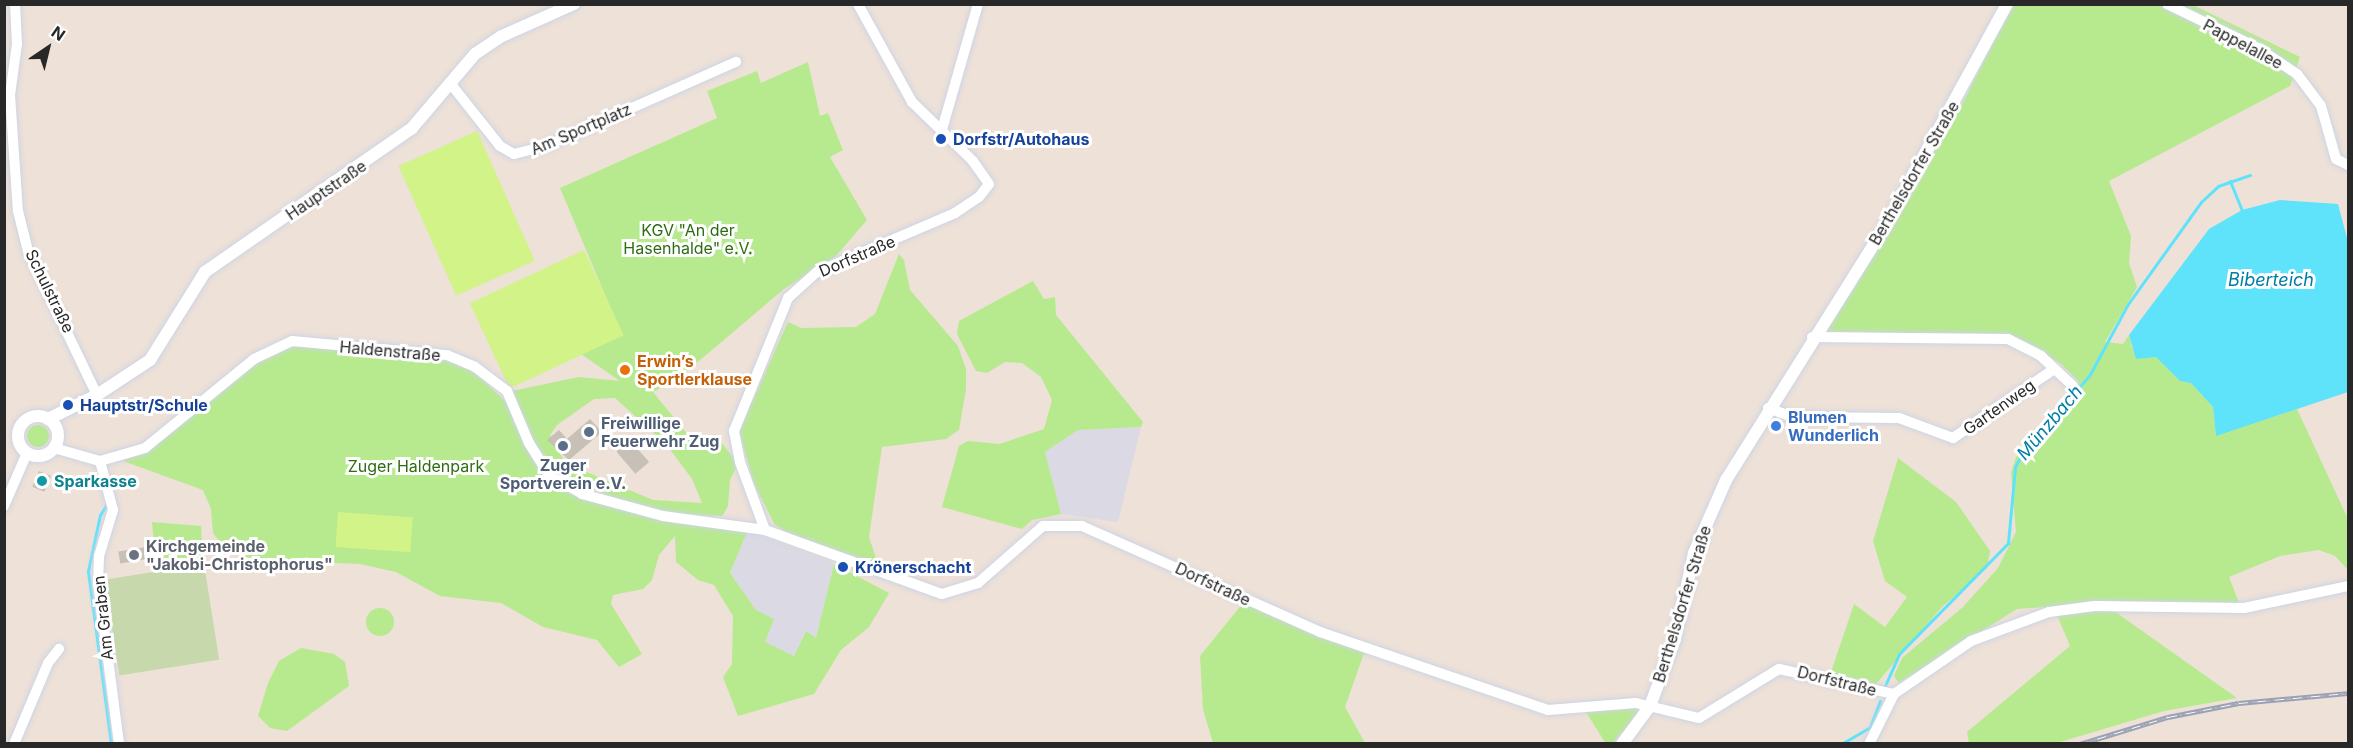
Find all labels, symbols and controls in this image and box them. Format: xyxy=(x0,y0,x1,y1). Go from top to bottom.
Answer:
street label: Pappelallee xyxy=(2200,15,2286,73)
north arrow xyxy=(18,18,78,78)
text: N xyxy=(48,22,69,45)
street label: Berthelsdorfer Straße xyxy=(1865,98,1963,248)
street label: Am Sportplatz xyxy=(528,99,634,159)
place label: Dorfstr/Autohaus xyxy=(953,129,1090,149)
marker: Dorfstr/Autohaus xyxy=(934,132,948,146)
street label: Hauptstraße xyxy=(282,156,370,224)
park label: KGV "An der Hasenhalde" e.V. xyxy=(623,220,753,258)
street label: Dorfstraße xyxy=(816,231,898,281)
street label: Schulstraße xyxy=(22,246,78,336)
water label: Biberteich xyxy=(2228,269,2314,291)
street label: Haldenstraße xyxy=(339,337,441,365)
place label: Erwin’s Sportlerklause xyxy=(637,351,752,389)
marker: Erwin’s Sportlerklause xyxy=(618,363,632,377)
street label: Gartenweg xyxy=(1959,375,2039,439)
water label: Münzbach xyxy=(2013,381,2087,465)
place label: Hauptstr/Schule xyxy=(80,395,208,415)
marker: Hauptstr/Schule xyxy=(61,398,75,412)
place label: Blumen Wunderlich xyxy=(1788,407,1879,445)
place label: Freiwillige Feuerwehr Zug xyxy=(601,413,719,451)
marker: Blumen Wunderlich xyxy=(1769,419,1783,433)
marker: Freiwillige Feuerwehr Zug xyxy=(582,425,596,439)
marker: Zuger Sportverein e.V. xyxy=(556,439,570,453)
place label: Zuger Sportverein e.V. xyxy=(500,455,626,493)
park label: Zuger Haldenpark xyxy=(348,456,484,476)
place label: Sparkasse xyxy=(54,471,137,491)
marker: Sparkasse xyxy=(35,474,49,488)
street label: Berthelsdorfer Straße xyxy=(1649,523,1715,685)
place label: Kirchgemeinde "Jakobi-Christophorus" xyxy=(146,536,333,574)
marker: Kirchgemeinde "Jakobi-Christophorus" xyxy=(127,548,141,562)
place label: Krönerschacht xyxy=(855,557,971,577)
street label: Dorfstraße xyxy=(1172,558,1254,610)
marker: Krönerschacht xyxy=(836,560,850,574)
street label: Am Graben xyxy=(89,575,117,661)
street label: Dorfstraße xyxy=(1795,662,1879,700)

